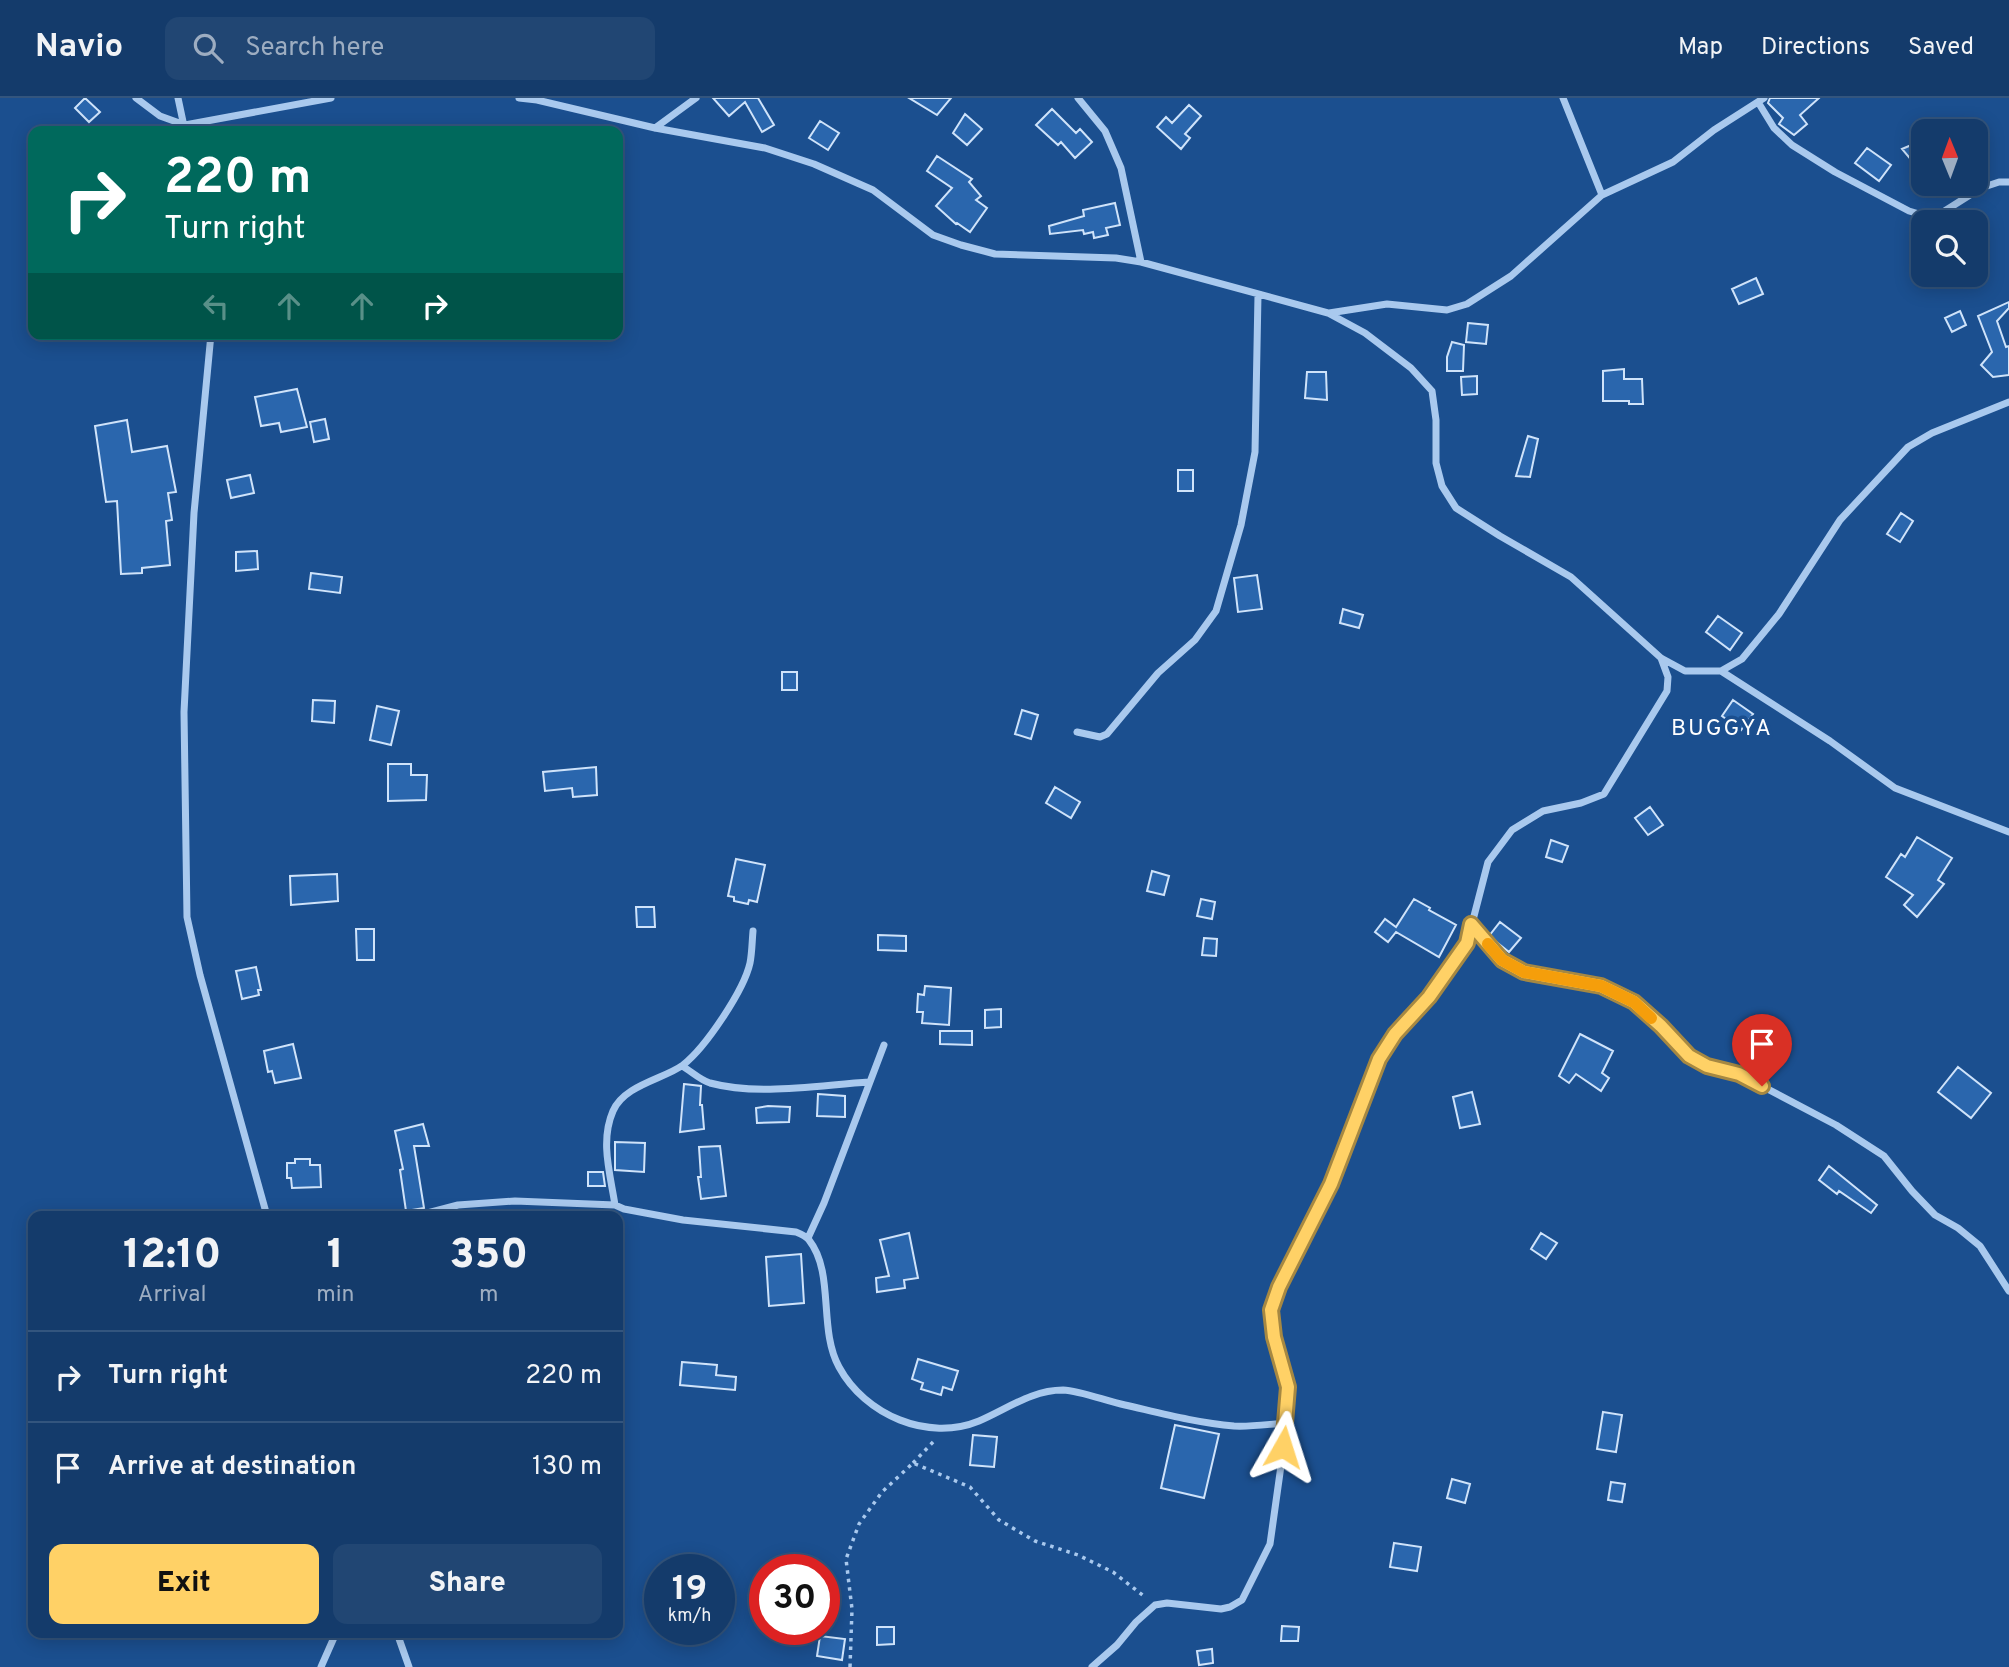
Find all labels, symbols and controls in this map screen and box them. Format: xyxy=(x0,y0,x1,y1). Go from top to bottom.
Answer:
search box xyxy=(165,17,655,80)
text: Navio xyxy=(35,27,123,69)
icon: search xyxy=(189,29,227,67)
text: Search here xyxy=(245,32,384,65)
text: Map xyxy=(1678,33,1723,63)
text: Directions xyxy=(1761,33,1870,63)
text: Saved xyxy=(1908,33,1974,63)
north arrow xyxy=(1911,119,1988,196)
map controls xyxy=(1911,119,1988,287)
text: 220 m xyxy=(164,149,311,211)
icon: right xyxy=(49,154,140,245)
text: Turn right xyxy=(164,210,306,250)
button: search xyxy=(1911,210,1988,287)
icon: left xyxy=(197,287,235,325)
icon: ahead xyxy=(270,287,308,325)
icon: ahead xyxy=(343,287,381,325)
icon: right xyxy=(416,287,454,325)
district label: BUGGYA xyxy=(1671,715,1773,744)
pin xyxy=(1732,1014,1792,1086)
icon: arrive xyxy=(1743,1025,1781,1063)
text: 12:10 xyxy=(123,1230,221,1283)
text: 1 xyxy=(327,1230,344,1283)
text: 350 xyxy=(450,1230,528,1283)
text: Arrival xyxy=(138,1281,206,1310)
text: min xyxy=(316,1281,355,1310)
text: m xyxy=(479,1281,499,1310)
icon: right xyxy=(49,1358,87,1396)
text: Turn right xyxy=(108,1360,228,1393)
text: 220 m xyxy=(525,1360,602,1393)
position arrow xyxy=(1246,1410,1320,1484)
icon: arrive xyxy=(49,1449,87,1487)
text: Arrive at destination xyxy=(108,1451,356,1484)
text: 130 m xyxy=(532,1451,602,1484)
button: Exit xyxy=(49,1544,319,1624)
button: Share xyxy=(333,1544,602,1624)
speed limit sign: 30 xyxy=(749,1554,840,1645)
text: 19 xyxy=(672,1568,707,1612)
text: km/h xyxy=(668,1605,711,1628)

